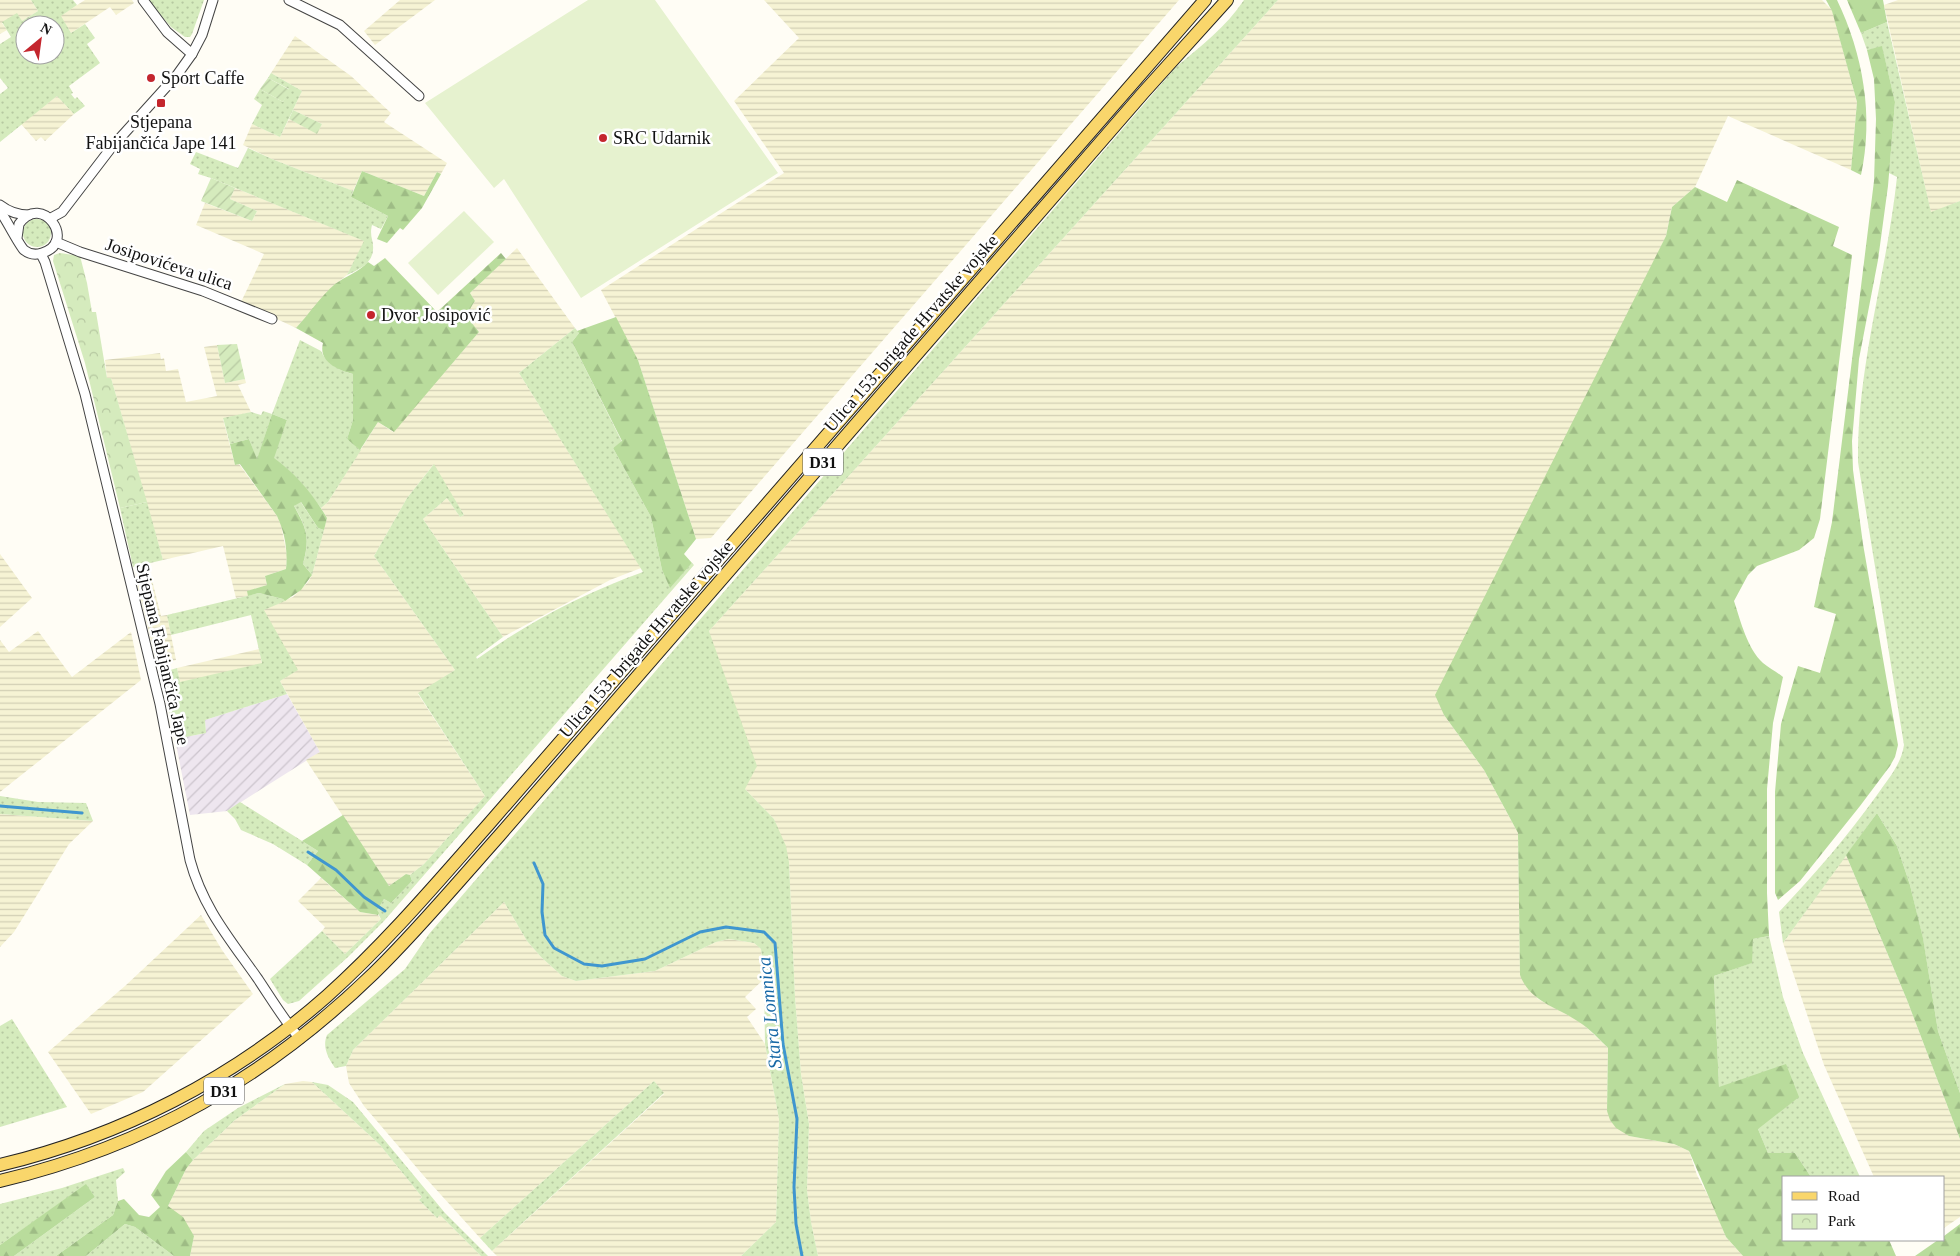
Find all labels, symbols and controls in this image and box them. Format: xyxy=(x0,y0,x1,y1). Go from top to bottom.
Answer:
north arrow xyxy=(15,15,65,65)
text: N xyxy=(38,20,54,38)
place label: Sport Caffe xyxy=(161,68,244,88)
marker: Sport Caffe xyxy=(145,72,157,84)
marker: Stjepana Fabijančića Jape 141 xyxy=(155,97,167,109)
place label: Stjepana Fabijančića Jape 141 xyxy=(86,112,236,153)
place label: SRC Udarnik xyxy=(613,128,711,148)
marker: SRC Udarnik xyxy=(597,132,609,144)
street label: Ulica 153. brigade Hrvatske vojske xyxy=(820,230,1002,436)
street label: Josipovićeva ulica xyxy=(103,234,235,294)
place label: Dvor Josipović xyxy=(381,305,491,325)
marker: Dvor Josipović xyxy=(365,309,377,321)
road number: D31 xyxy=(803,448,843,476)
street label: Ulica 153. brigade Hrvatske vojske xyxy=(555,536,737,742)
street label: Stjepana Fabijančića Jape xyxy=(132,561,194,747)
water label: Stara Lomnica xyxy=(753,956,786,1070)
road number: D31 xyxy=(204,1078,244,1104)
legend xyxy=(1782,1176,1945,1241)
text: Road xyxy=(1828,1188,1860,1204)
text: Park xyxy=(1828,1213,1856,1229)

